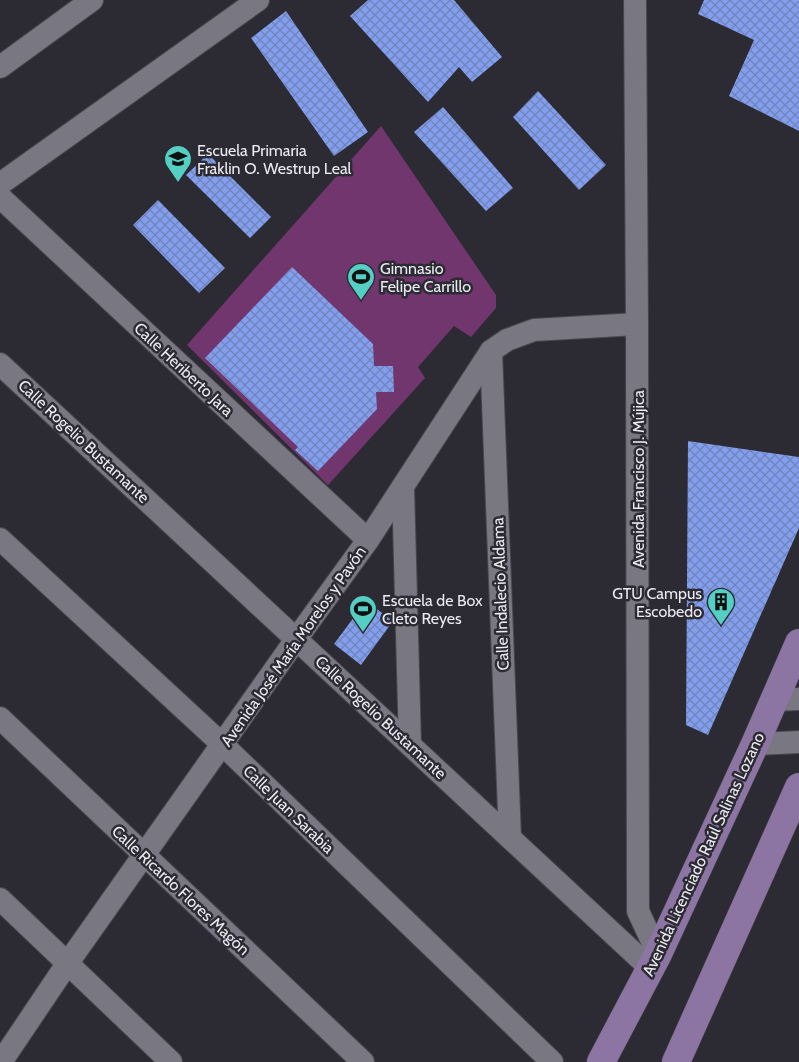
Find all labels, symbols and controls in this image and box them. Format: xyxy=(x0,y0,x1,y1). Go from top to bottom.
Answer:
place label: Escuela Primaria Fraklin O. Westrup Leal xyxy=(197,141,352,178)
school or university icon: Escuela Primaria Fraklin O. Westrup Leal xyxy=(163,144,193,183)
place label: Gimnasio Felipe Carrillo xyxy=(380,259,471,296)
sports icon: Gimnasio Felipe Carrillo xyxy=(346,262,376,301)
street label: Calle Heriberto Jara xyxy=(130,319,237,420)
street label: Calle Rogelio Bustamante xyxy=(14,376,153,507)
street label: Avenida Francisco J. Mújica xyxy=(629,390,648,568)
street label: Calle Indalecio Aldama xyxy=(488,517,513,671)
street label: Avenida José María Morelos y Pavón xyxy=(217,543,370,750)
place label: GTU Campus Escobedo xyxy=(612,584,702,621)
building icon: GTU Campus Escobedo xyxy=(706,587,736,626)
place label: Escuela de Box Cleto Reyes xyxy=(382,591,483,628)
sports icon: Escuela de Box Cleto Reyes xyxy=(348,594,378,633)
street label: Calle Rogelio Bustamante xyxy=(311,652,450,783)
street label: Avenida Licenciado Raúl Salinas Lozano xyxy=(639,729,768,979)
street label: Calle Juan Sarabia xyxy=(239,761,338,858)
street label: Calle Ricardo Flores Magón xyxy=(108,822,253,959)

